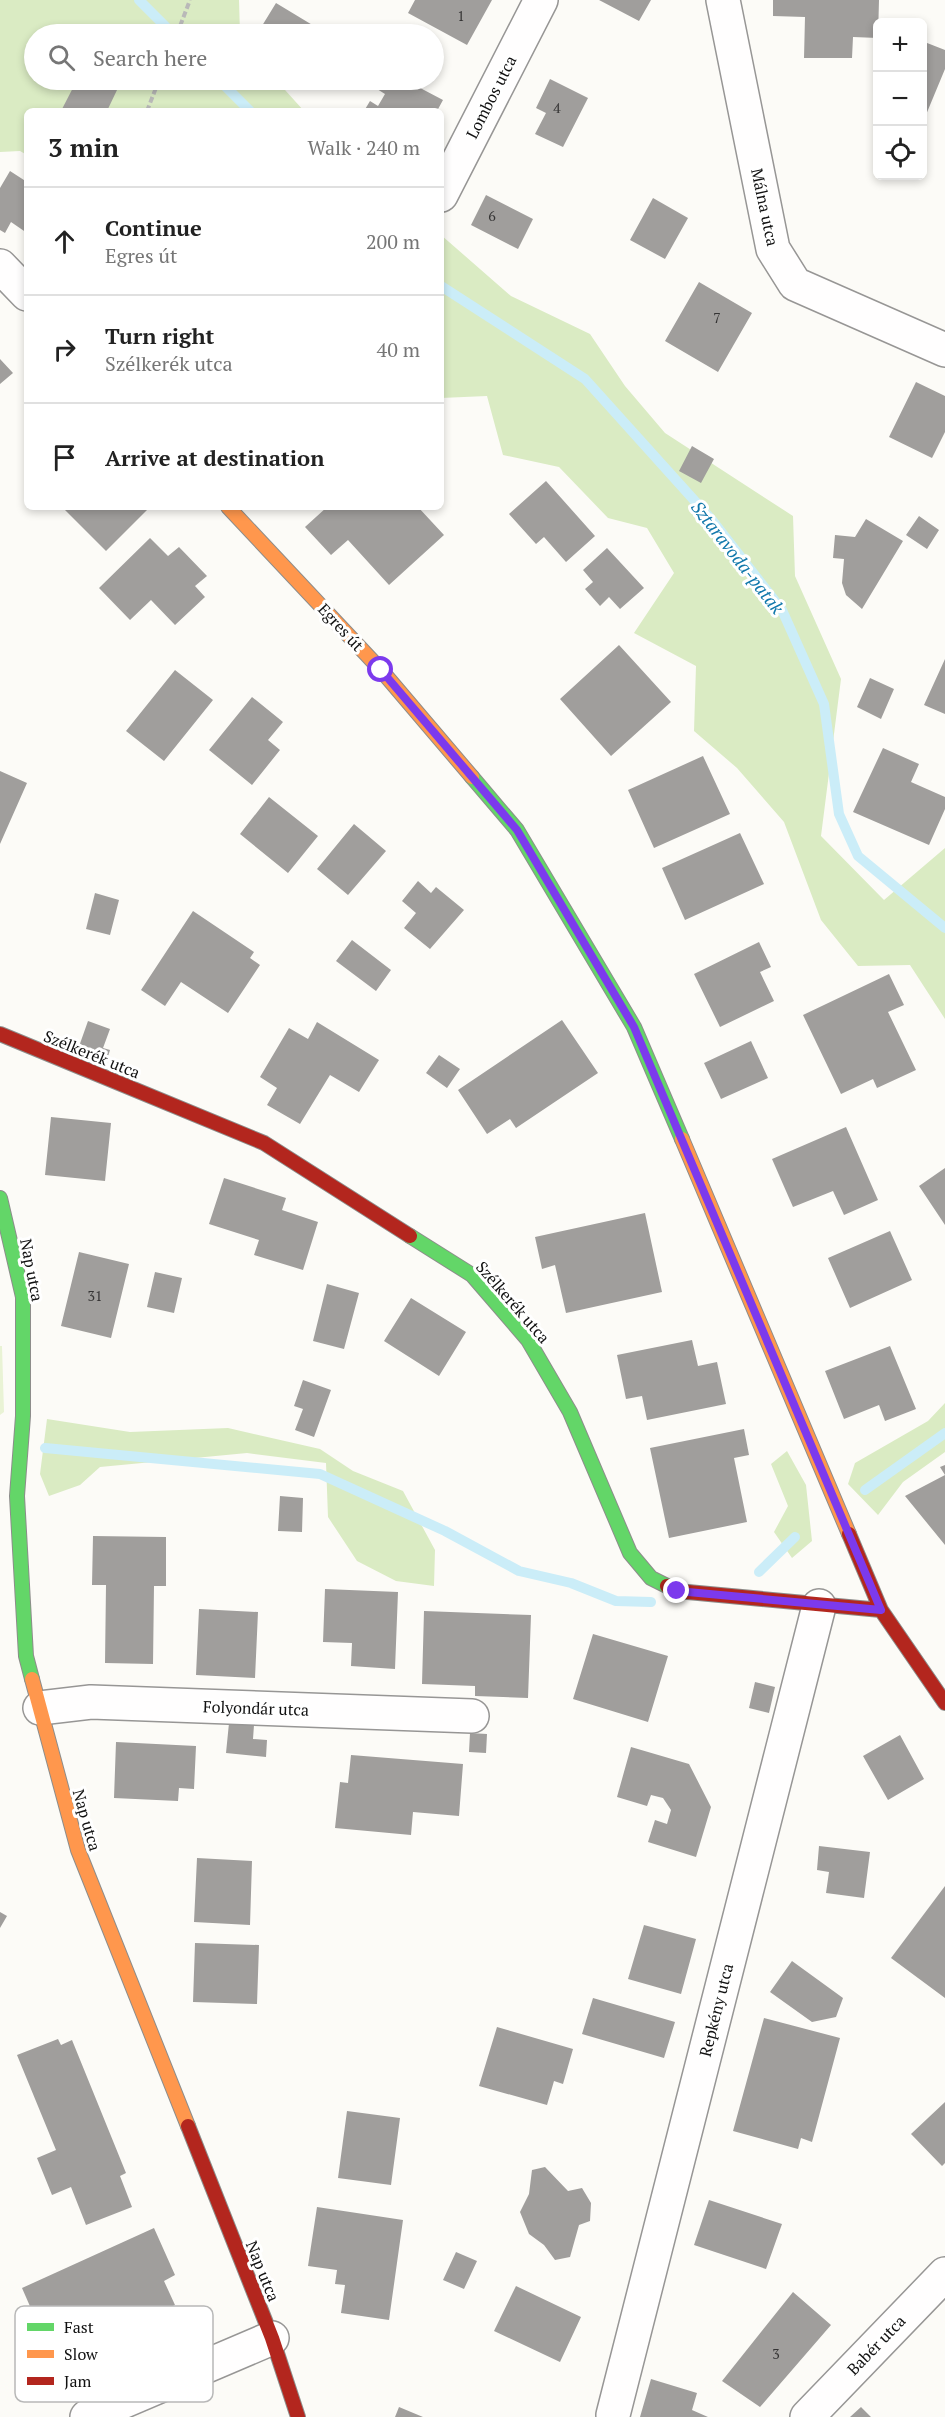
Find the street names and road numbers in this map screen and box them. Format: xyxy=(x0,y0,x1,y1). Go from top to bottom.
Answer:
street label: Lombos utca xyxy=(461,52,521,142)
street label: Málna utca xyxy=(746,166,784,248)
street label: Egres út xyxy=(313,598,369,656)
street label: Szélkerék utca xyxy=(41,1025,143,1083)
street label: Nap utca xyxy=(15,1237,49,1303)
street label: Szélkerék utca xyxy=(471,1256,555,1348)
street label: Folyondár utca xyxy=(203,1695,309,1721)
street label: Nap utca xyxy=(68,1786,106,1854)
street label: Repkény utca xyxy=(694,1961,738,2059)
street label: Nap utca xyxy=(241,2237,285,2305)
street label: Babér utca xyxy=(842,2310,910,2380)

